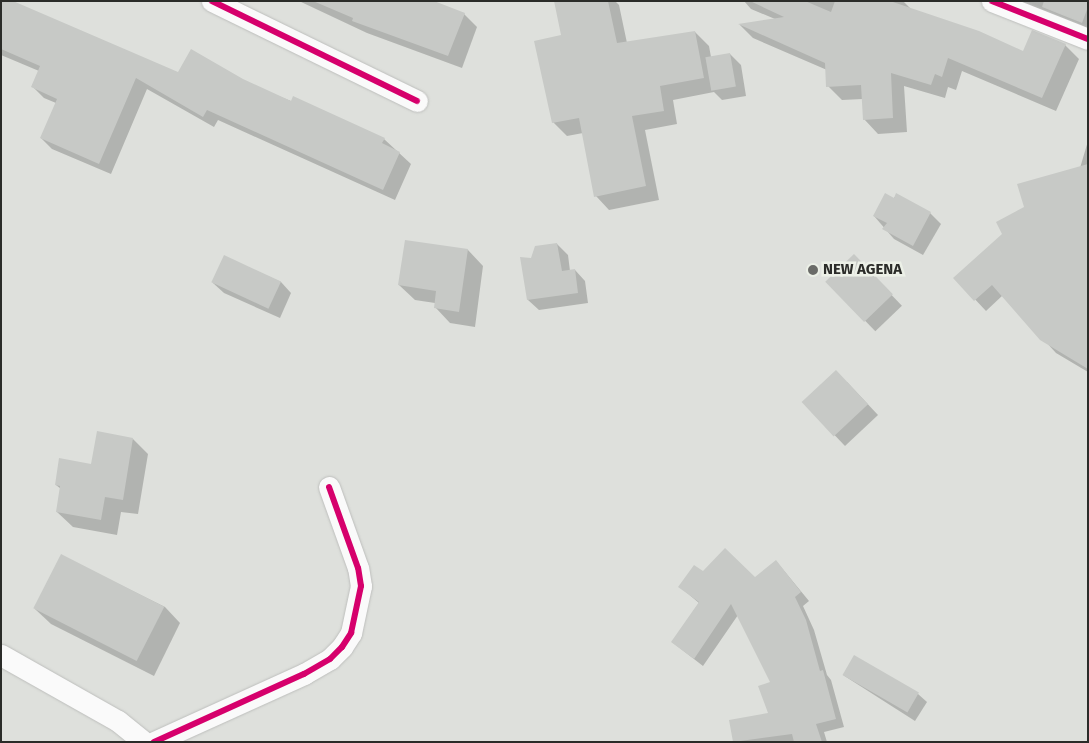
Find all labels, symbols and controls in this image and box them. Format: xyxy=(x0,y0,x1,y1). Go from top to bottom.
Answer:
place label: NEW AGENA xyxy=(823,261,902,279)
marker: NEW AGENA xyxy=(807,264,819,276)

